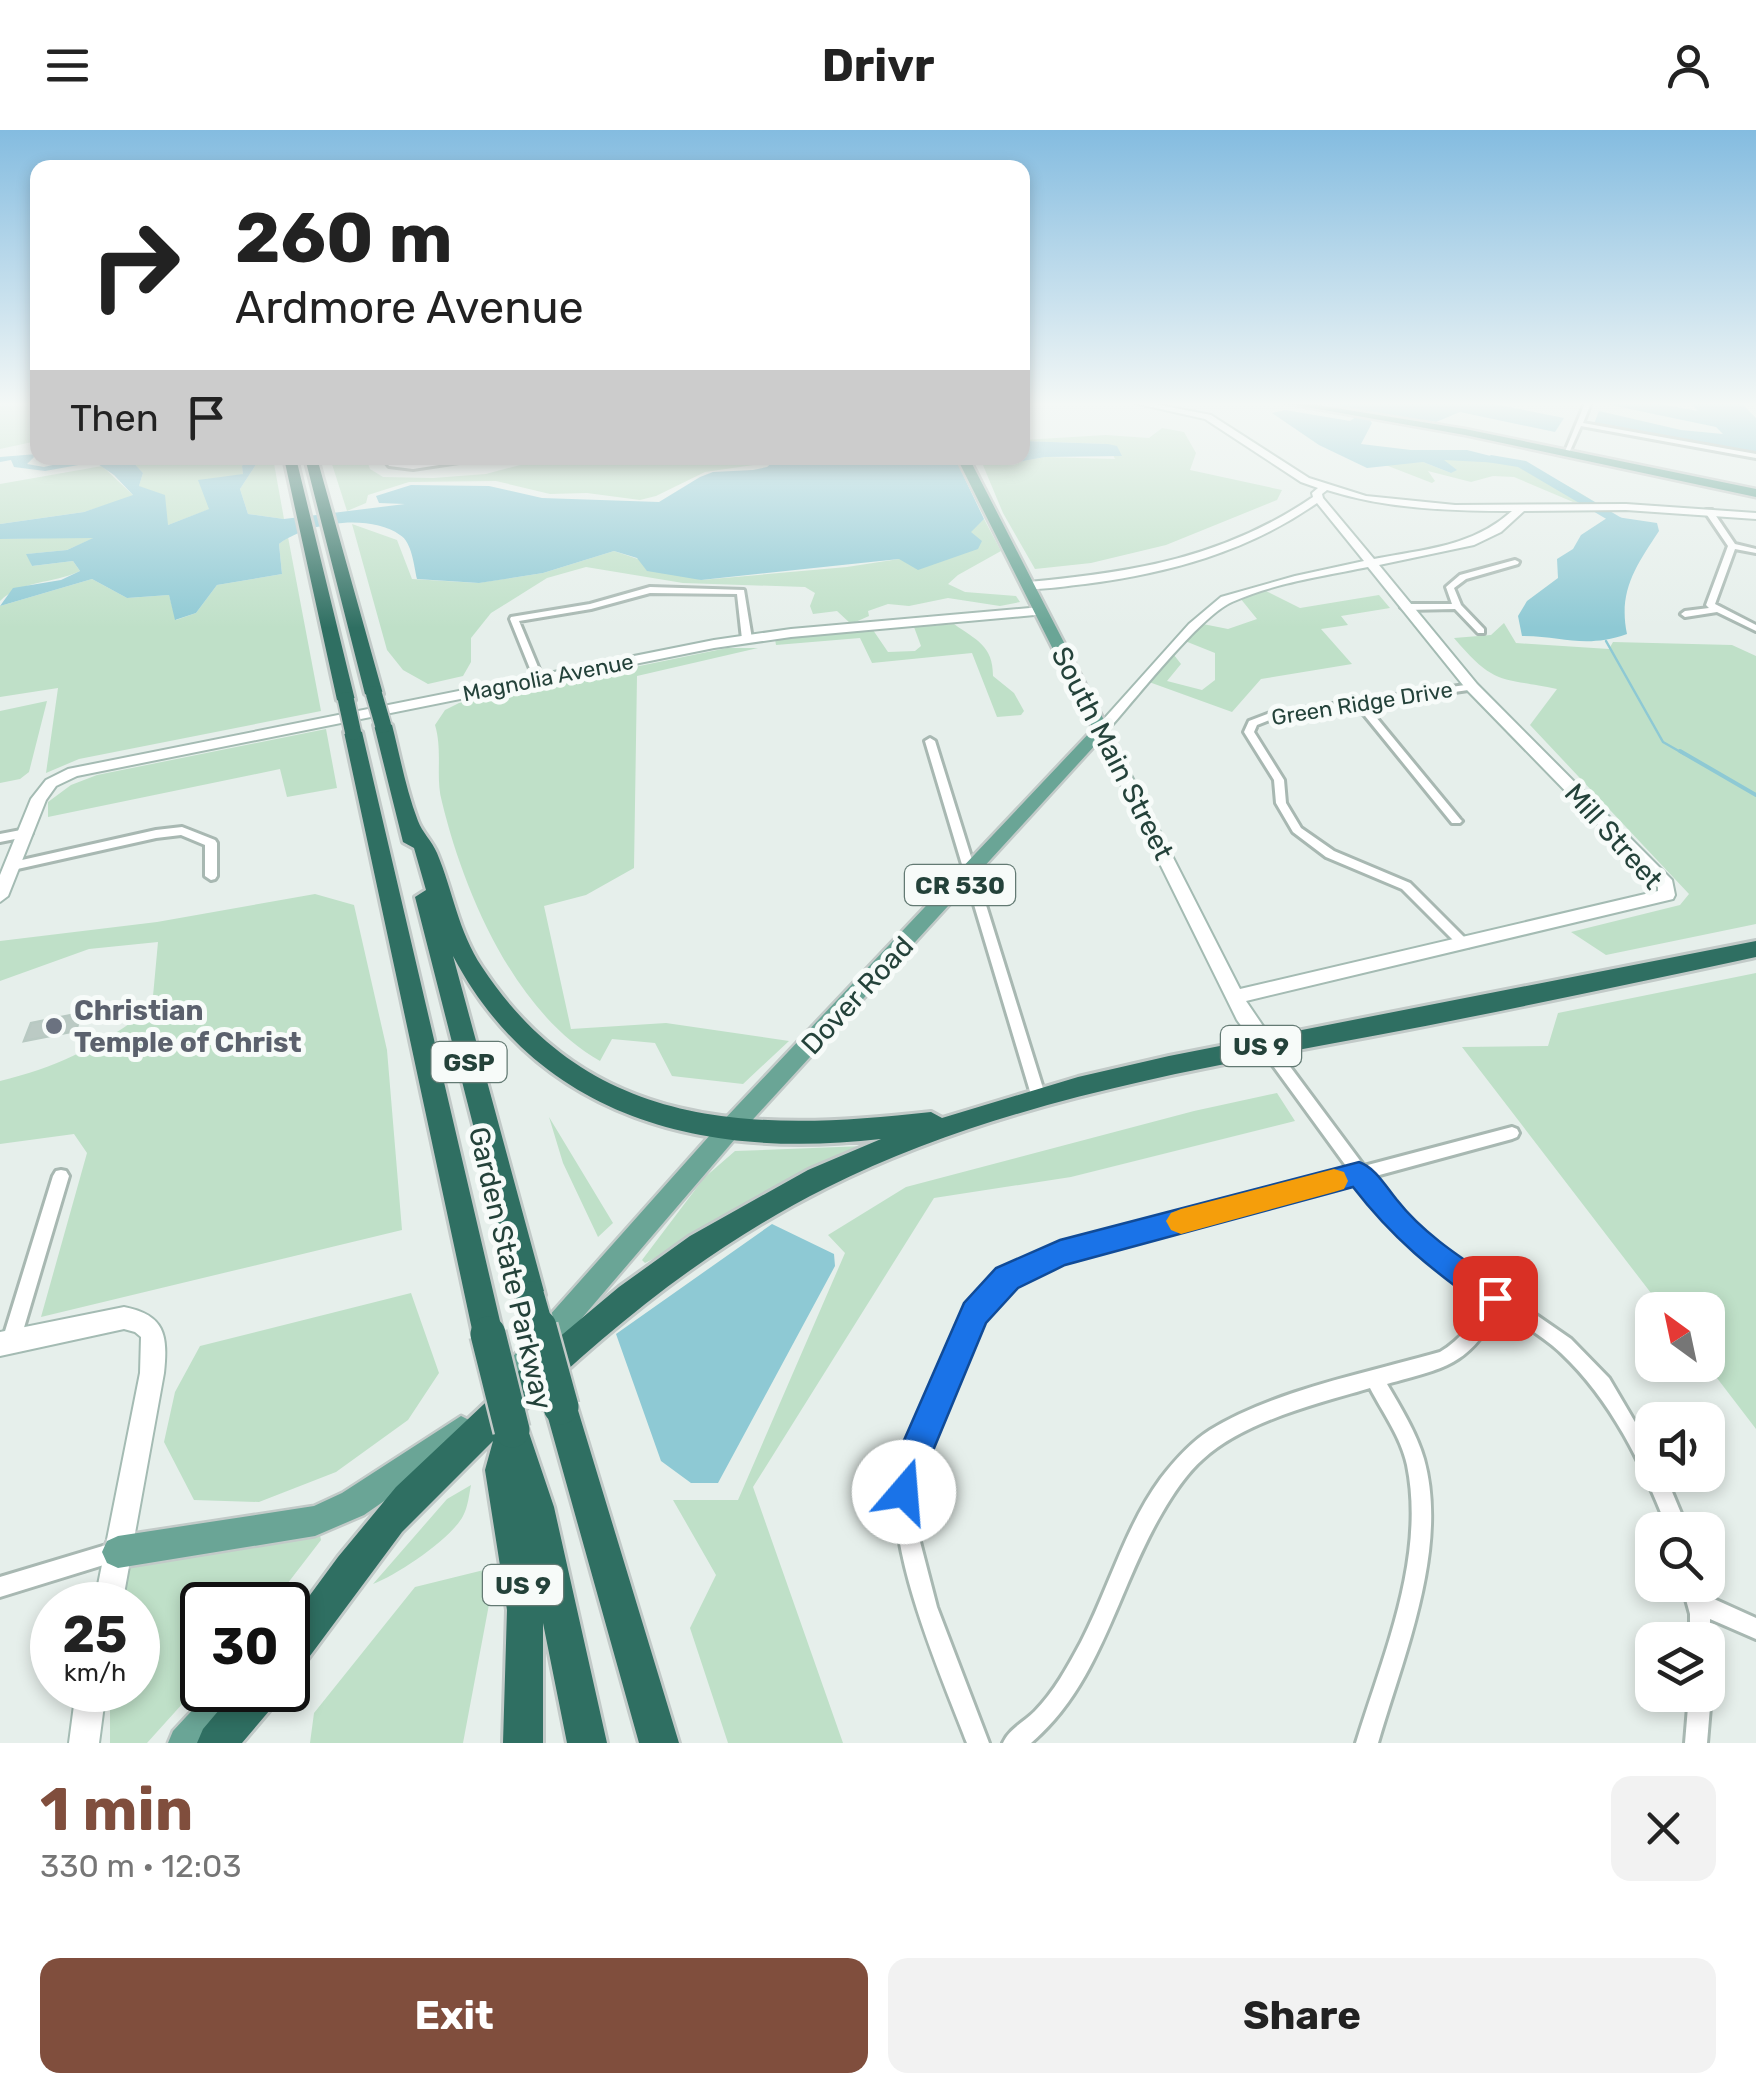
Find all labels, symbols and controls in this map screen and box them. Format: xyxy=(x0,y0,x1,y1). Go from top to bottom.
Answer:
icon: menu xyxy=(40,38,95,93)
icon: person xyxy=(1661,38,1716,93)
text: Drivr xyxy=(822,39,934,92)
text: 260 m xyxy=(235,197,453,280)
icon: right xyxy=(70,200,200,330)
text: Ardmore Avenue xyxy=(235,281,584,334)
icon: arrive xyxy=(179,390,234,445)
text: Then xyxy=(70,395,159,441)
street label: South Main Street xyxy=(1045,641,1180,865)
street label: Magnolia Avenue xyxy=(460,648,636,707)
street label: Green Ridge Drive xyxy=(1270,676,1455,731)
street label: Mill Street xyxy=(1558,777,1670,896)
road number: CR 530 xyxy=(905,865,1015,905)
street label: Dover Road xyxy=(795,930,920,1061)
place label: Christian Temple of Christ xyxy=(74,994,302,1059)
marker: Christian Temple of Christ xyxy=(43,1015,65,1037)
road number: US 9 xyxy=(1221,1026,1301,1066)
road number: GSP xyxy=(432,1042,506,1082)
street label: Garden State Parkway xyxy=(462,1124,559,1413)
pin xyxy=(1453,1256,1538,1341)
icon: arrive xyxy=(1468,1271,1523,1326)
north arrow xyxy=(1635,1292,1725,1382)
map controls xyxy=(1635,1292,1725,1712)
button: sound xyxy=(1635,1402,1725,1492)
position arrow xyxy=(852,1440,956,1544)
button: search xyxy=(1635,1512,1725,1602)
road number: US 9 xyxy=(483,1565,563,1605)
speed limit sign: 30 xyxy=(180,1582,310,1712)
text: 25 xyxy=(63,1605,127,1665)
button: layers xyxy=(1635,1622,1725,1712)
text: km/h xyxy=(64,1658,126,1687)
text: 1 min xyxy=(40,1774,193,1845)
button: close xyxy=(1611,1776,1716,1881)
text: 330 m · 12:03 xyxy=(40,1847,242,1885)
button: Exit xyxy=(40,1958,868,2073)
button: Share xyxy=(888,1958,1716,2073)

